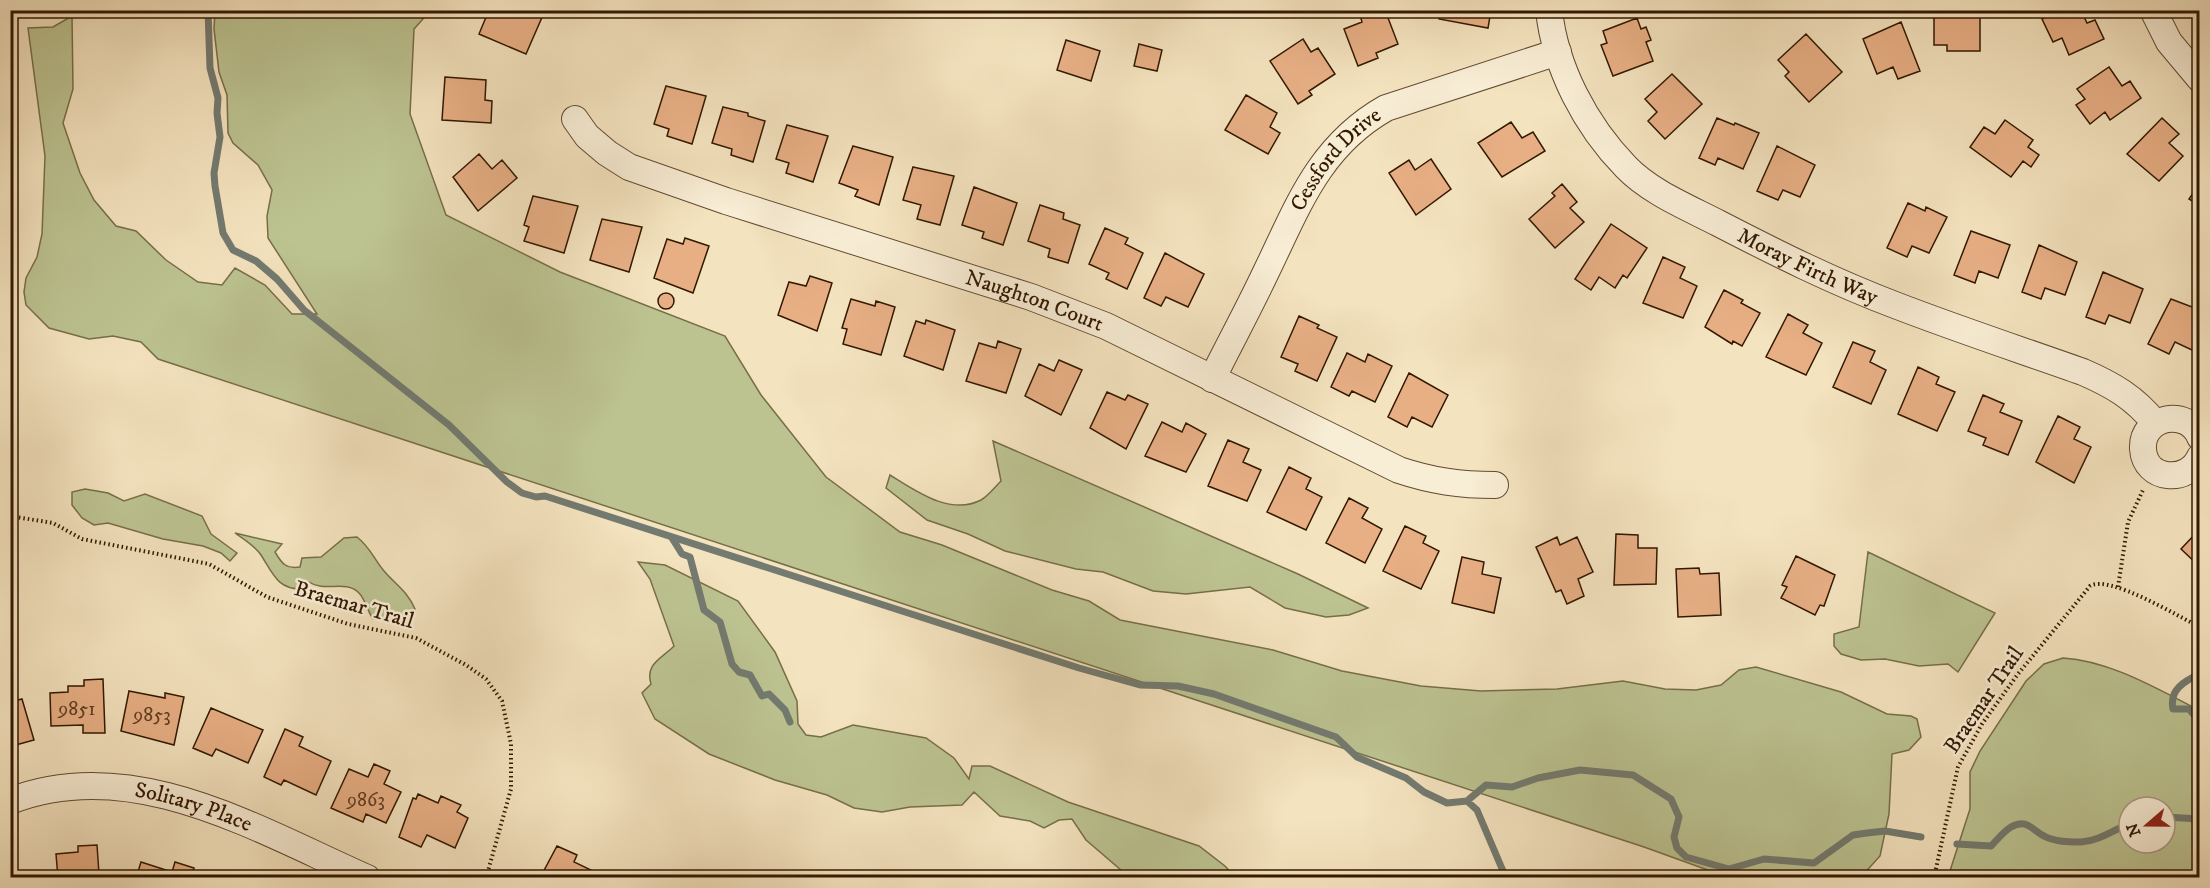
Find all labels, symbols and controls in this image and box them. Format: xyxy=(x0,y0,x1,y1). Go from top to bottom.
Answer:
street label: Cessford Drive xyxy=(1284,101,1386,215)
street label: Moray Firth Way xyxy=(1733,222,1883,311)
street label: Naughton Court xyxy=(962,264,1107,337)
street label: Braemar Trail xyxy=(291,575,417,635)
street label: Braemar Trail xyxy=(1938,641,2030,759)
house number: 9851 xyxy=(57,697,96,722)
house number: 9853 xyxy=(132,703,171,728)
street label: Solitary Place xyxy=(133,776,256,838)
house number: 9863 xyxy=(346,788,385,813)
north arrow xyxy=(2117,795,2177,855)
text: N xyxy=(2122,820,2145,839)

